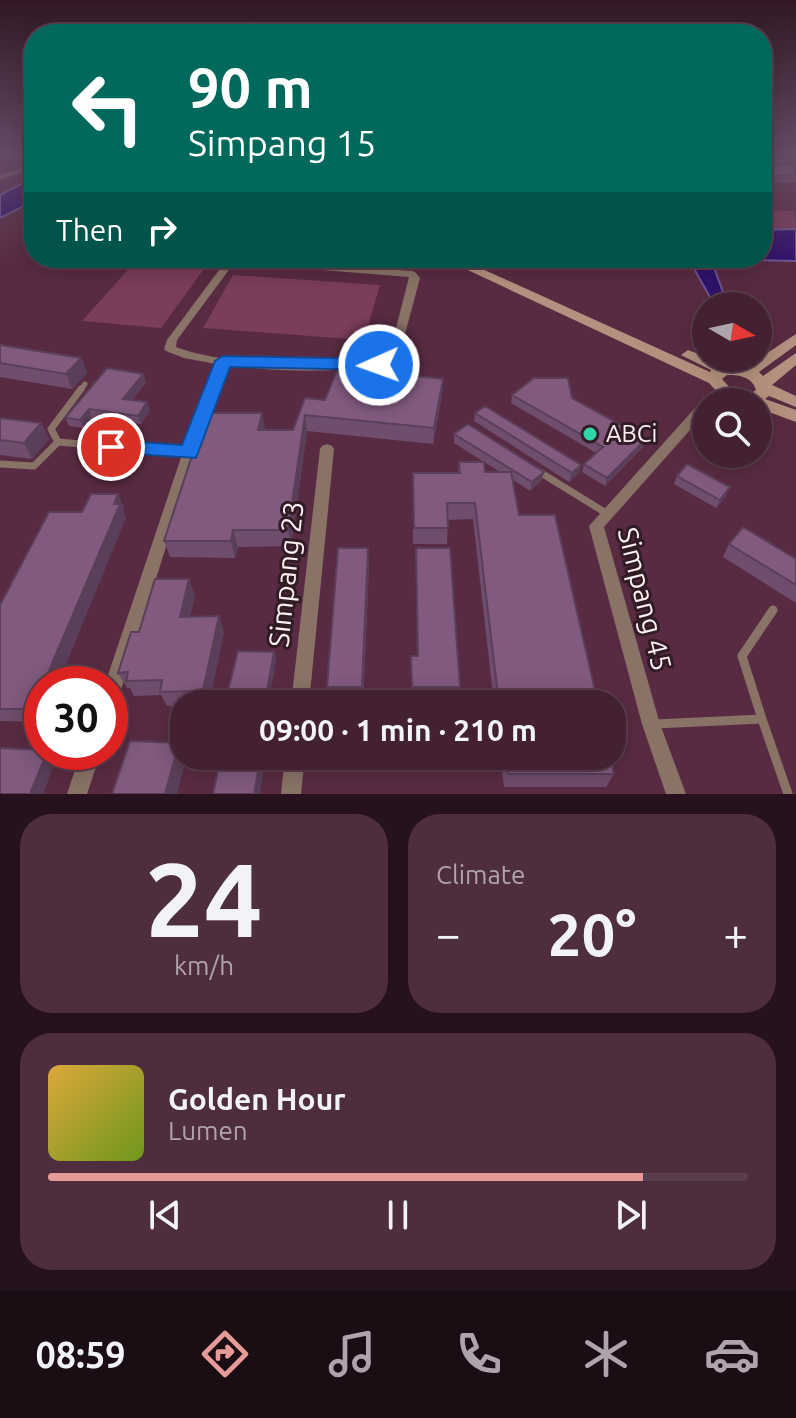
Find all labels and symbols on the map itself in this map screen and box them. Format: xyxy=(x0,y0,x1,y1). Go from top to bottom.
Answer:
north arrow xyxy=(692,292,772,372)
position arrow xyxy=(337,323,421,407)
pin xyxy=(77,413,145,481)
place label: ABCi xyxy=(606,420,657,447)
marker: ABCi xyxy=(581,425,599,443)
street label: Simpang 23 xyxy=(262,499,309,648)
street label: Simpang 45 xyxy=(613,524,678,674)
speed limit sign: 30 xyxy=(24,666,128,770)

